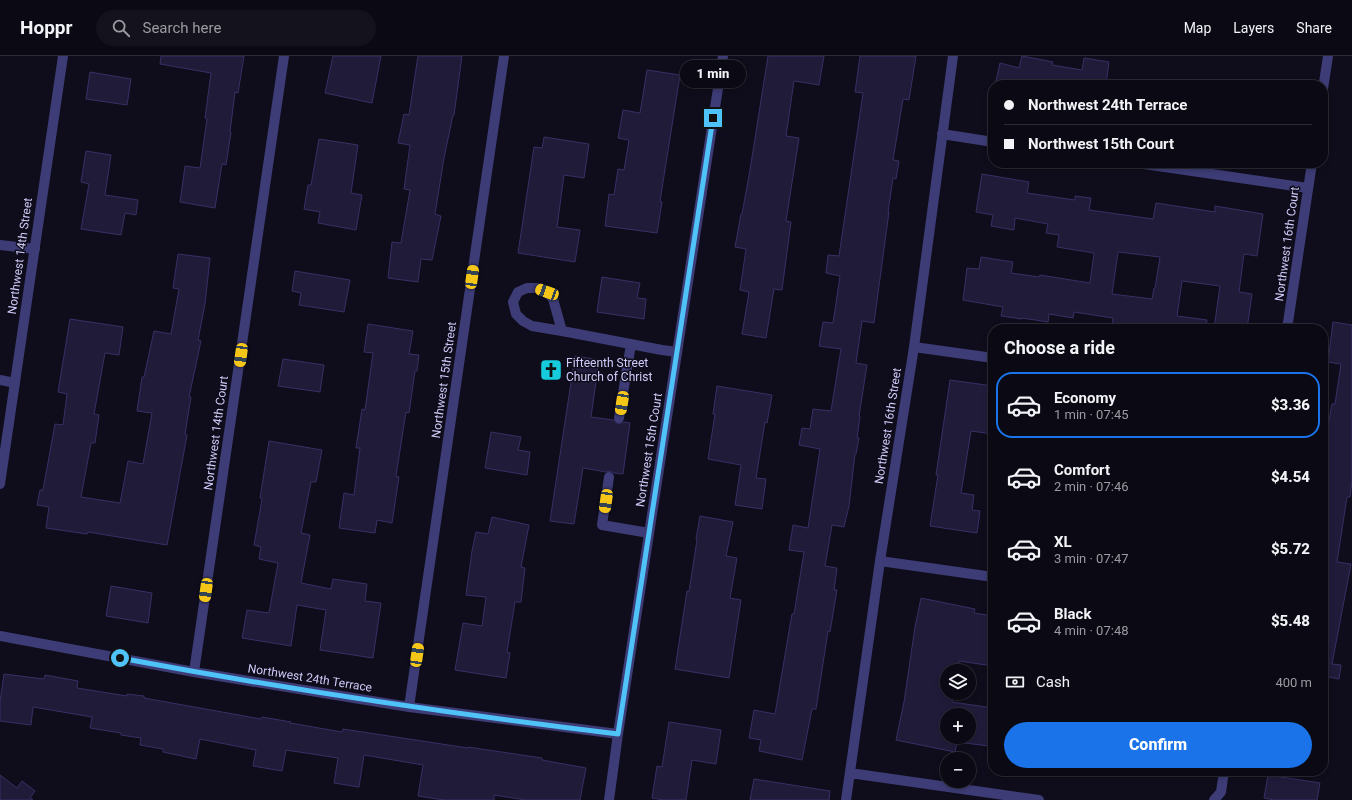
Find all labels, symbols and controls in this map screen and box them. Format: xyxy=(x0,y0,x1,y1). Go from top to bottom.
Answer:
search box xyxy=(96,10,376,46)
text: Hoppr xyxy=(20,16,72,39)
icon: search xyxy=(110,17,132,39)
text: Search here xyxy=(142,19,221,37)
text: Map xyxy=(1184,20,1211,36)
text: Layers xyxy=(1233,20,1274,36)
text: Share xyxy=(1296,20,1332,36)
callout: 1 min xyxy=(680,60,746,88)
text: 1 min xyxy=(697,66,729,81)
text: Northwest 24th Terrace xyxy=(1028,96,1187,114)
route end xyxy=(704,109,722,127)
text: Northwest 15th Court xyxy=(1028,135,1174,153)
street label: Northwest 16th Court xyxy=(1272,186,1302,302)
street label: Northwest 14th Street xyxy=(5,197,35,315)
car xyxy=(464,264,480,290)
car xyxy=(534,282,560,302)
street label: Northwest 15th Street xyxy=(429,321,459,439)
text: Choose a ride xyxy=(1004,337,1115,358)
car xyxy=(233,342,249,368)
place label: Fifteenth Street Church of Christ xyxy=(566,356,652,384)
church icon: Fifteenth Street Church of Christ xyxy=(538,357,564,383)
street label: Northwest 16th Street xyxy=(872,367,904,485)
street label: Northwest 14th Court xyxy=(201,375,231,491)
icon: car xyxy=(1006,387,1042,423)
text: Economy xyxy=(1054,389,1116,407)
car xyxy=(614,390,630,416)
street label: Northwest 15th Court xyxy=(633,392,665,508)
text: $3.36 xyxy=(1271,396,1310,414)
text: 1 min · 07:45 xyxy=(1054,407,1129,422)
icon: car xyxy=(1006,459,1042,495)
text: Comfort xyxy=(1054,461,1110,479)
text: $4.54 xyxy=(1271,468,1310,486)
text: 2 min · 07:46 xyxy=(1054,479,1129,494)
car xyxy=(598,488,614,514)
icon: car xyxy=(1006,531,1042,567)
text: XL xyxy=(1054,533,1072,551)
text: $5.72 xyxy=(1271,540,1310,558)
text: 3 min · 07:47 xyxy=(1054,551,1129,566)
car xyxy=(198,577,214,603)
icon: car xyxy=(1006,603,1042,639)
text: Black xyxy=(1054,605,1091,623)
text: $5.48 xyxy=(1271,612,1310,630)
text: 4 min · 07:48 xyxy=(1054,623,1129,638)
car xyxy=(409,642,425,668)
route start xyxy=(111,649,129,667)
street label: Northwest 24th Terrace xyxy=(247,661,373,695)
map controls xyxy=(940,664,976,788)
button: layers xyxy=(940,664,976,700)
icon: cash xyxy=(1004,671,1026,693)
text: Cash xyxy=(1036,673,1070,691)
text: 400 m xyxy=(1275,675,1312,690)
button: + xyxy=(940,708,976,744)
button: Confirm xyxy=(1004,722,1312,768)
button: − xyxy=(940,752,976,788)

